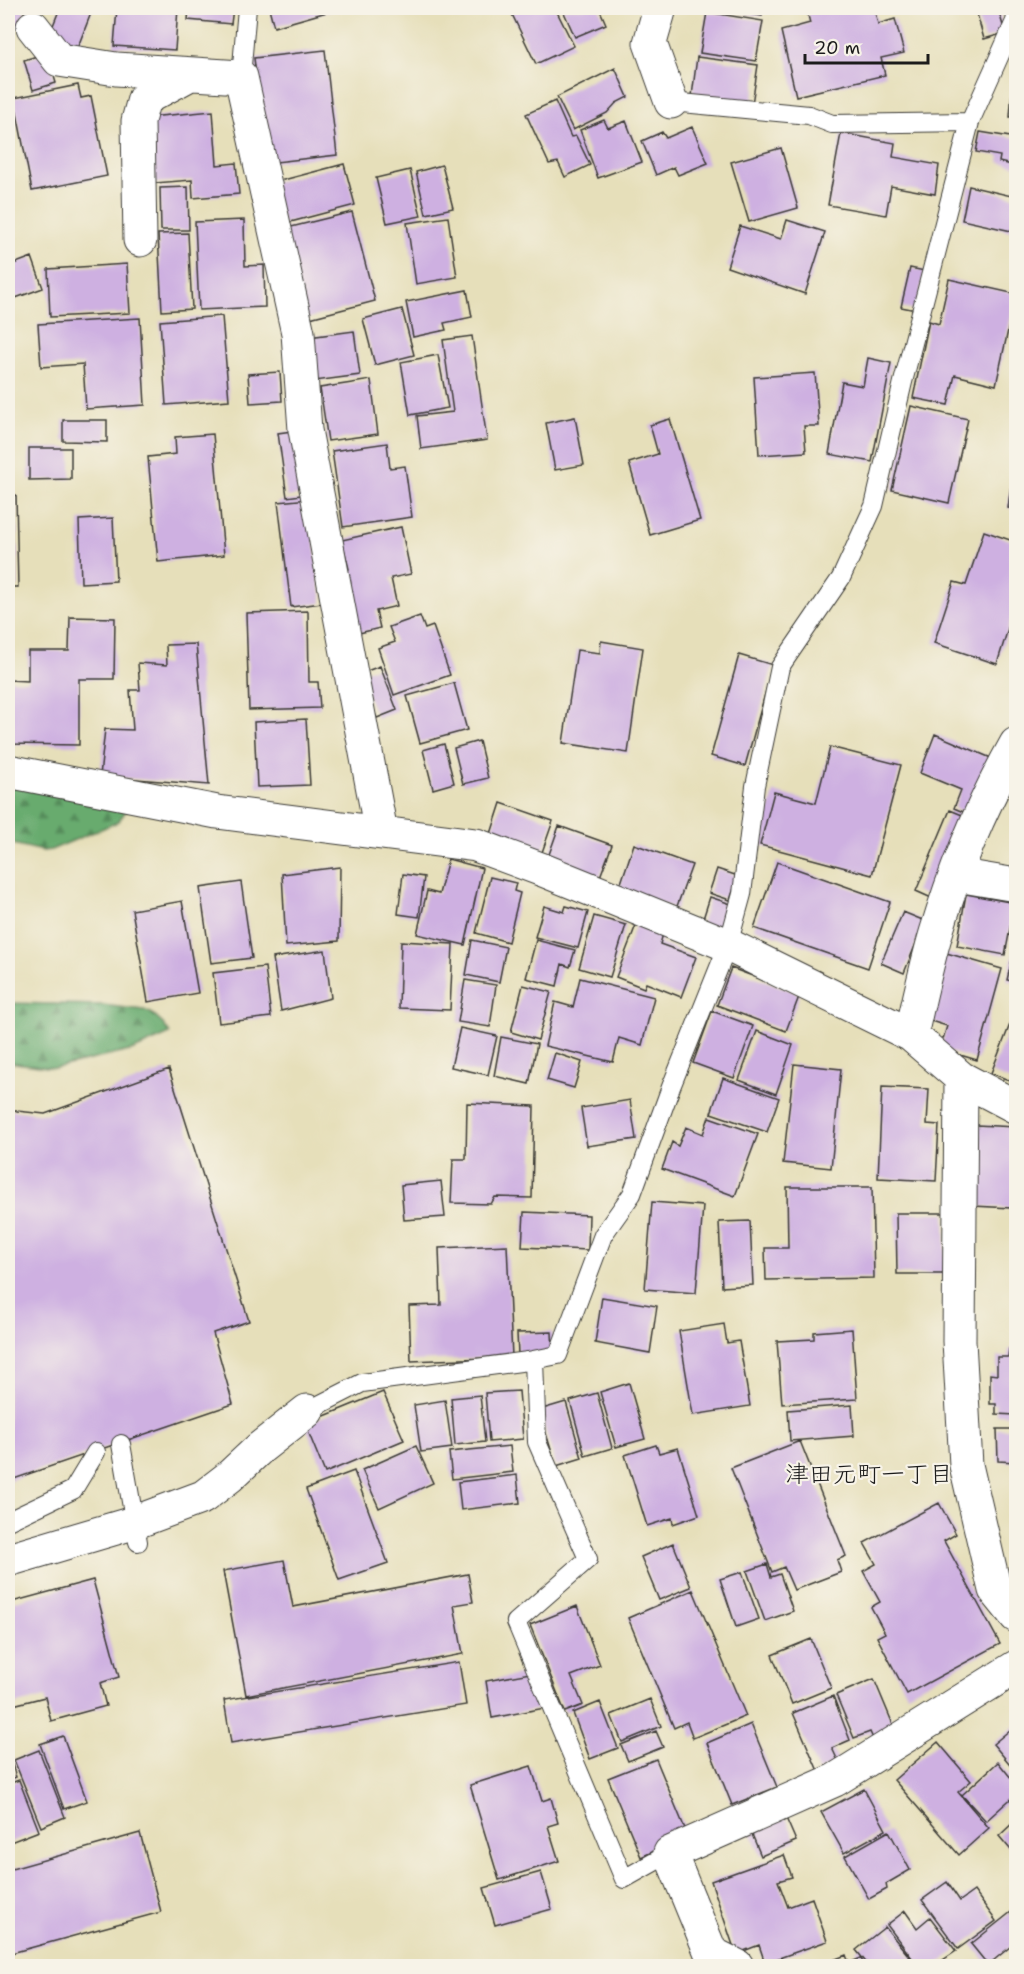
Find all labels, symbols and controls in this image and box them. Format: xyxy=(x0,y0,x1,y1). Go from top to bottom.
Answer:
scale bar xyxy=(805,27,928,65)
text: 20 m xyxy=(814,36,860,60)
district label: 津田元町一丁目 xyxy=(785,1458,953,1490)

